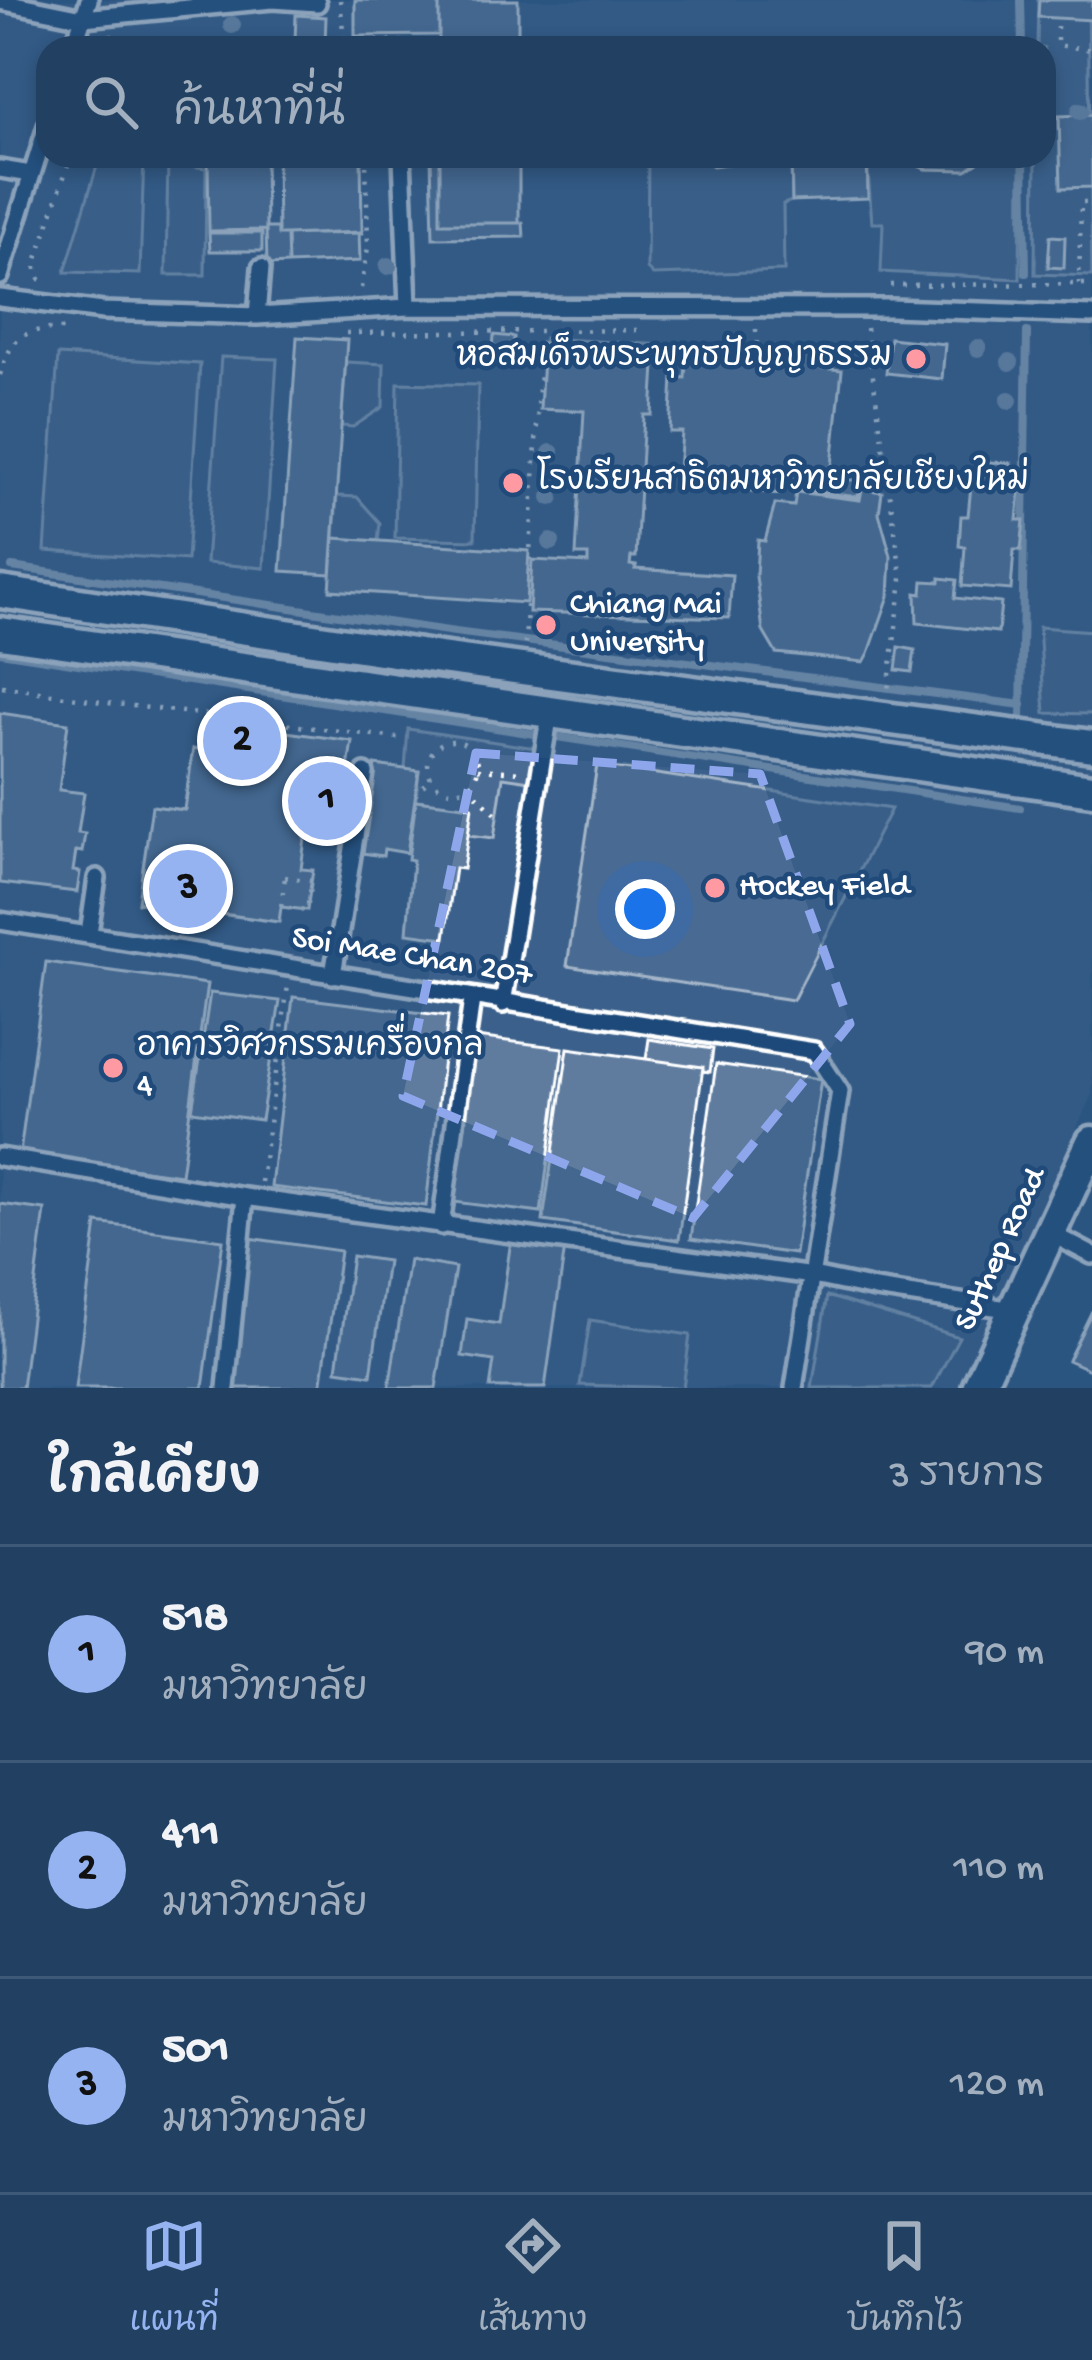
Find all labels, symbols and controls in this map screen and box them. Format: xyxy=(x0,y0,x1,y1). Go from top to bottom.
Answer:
search box xyxy=(36,36,1056,168)
icon: search xyxy=(78,69,144,135)
text: ค้นหาที่นี่ xyxy=(174,89,345,142)
place label: หอสมเด็จพระพุทธปัญญาธรรม xyxy=(456,331,892,378)
marker: หอสมเด็จพระพุทธปัญญาธรรม xyxy=(903,346,929,372)
place label: โรงเรียนสาธิตมหาวิทยาลัยเชียงใหม่ xyxy=(537,455,1029,502)
marker: โรงเรียนสาธิตมหาวิทยาลัยเชียงใหม่ xyxy=(500,470,526,496)
place label: Chiang Mai University xyxy=(570,587,722,663)
marker: Chiang Mai University xyxy=(533,612,559,638)
pin: 2 xyxy=(203,696,281,786)
pin: 1 xyxy=(288,756,366,846)
pin: 3 xyxy=(149,844,227,934)
place label: Hockey Field xyxy=(739,869,912,907)
marker: Hockey Field xyxy=(702,875,728,901)
your location xyxy=(615,879,675,939)
street label: Soi Mae Chan 207 xyxy=(289,920,536,996)
place label: อาคารวิศวกรรมเครื่องกล 4 xyxy=(137,1012,483,1106)
marker: อาคารวิศวกรรมเครื่องกล 4 xyxy=(100,1055,126,1081)
street label: Suthep Road xyxy=(948,1160,1057,1337)
text: ใกล้เคียง xyxy=(48,1452,260,1512)
text: 3 รายการ xyxy=(889,1455,1044,1501)
text: 518 xyxy=(162,1593,229,1646)
text: 1 xyxy=(79,1631,95,1677)
text: 90 m xyxy=(965,1631,1044,1677)
text: มหาวิทยาลัย xyxy=(162,1669,368,1715)
text: 411 xyxy=(162,1809,220,1862)
text: 2 xyxy=(77,1847,97,1893)
text: 110 m xyxy=(953,1847,1044,1893)
text: มหาวิทยาลัย xyxy=(162,1885,368,1931)
text: 501 xyxy=(162,2025,229,2078)
text: 3 xyxy=(77,2063,97,2109)
text: 120 m xyxy=(950,2063,1044,2109)
text: มหาวิทยาลัย xyxy=(162,2101,368,2147)
tab: แผนที่ xyxy=(130,2213,219,2343)
tab: เส้นทาง xyxy=(478,2213,587,2343)
tab: บันทึกไว้ xyxy=(846,2213,962,2343)

